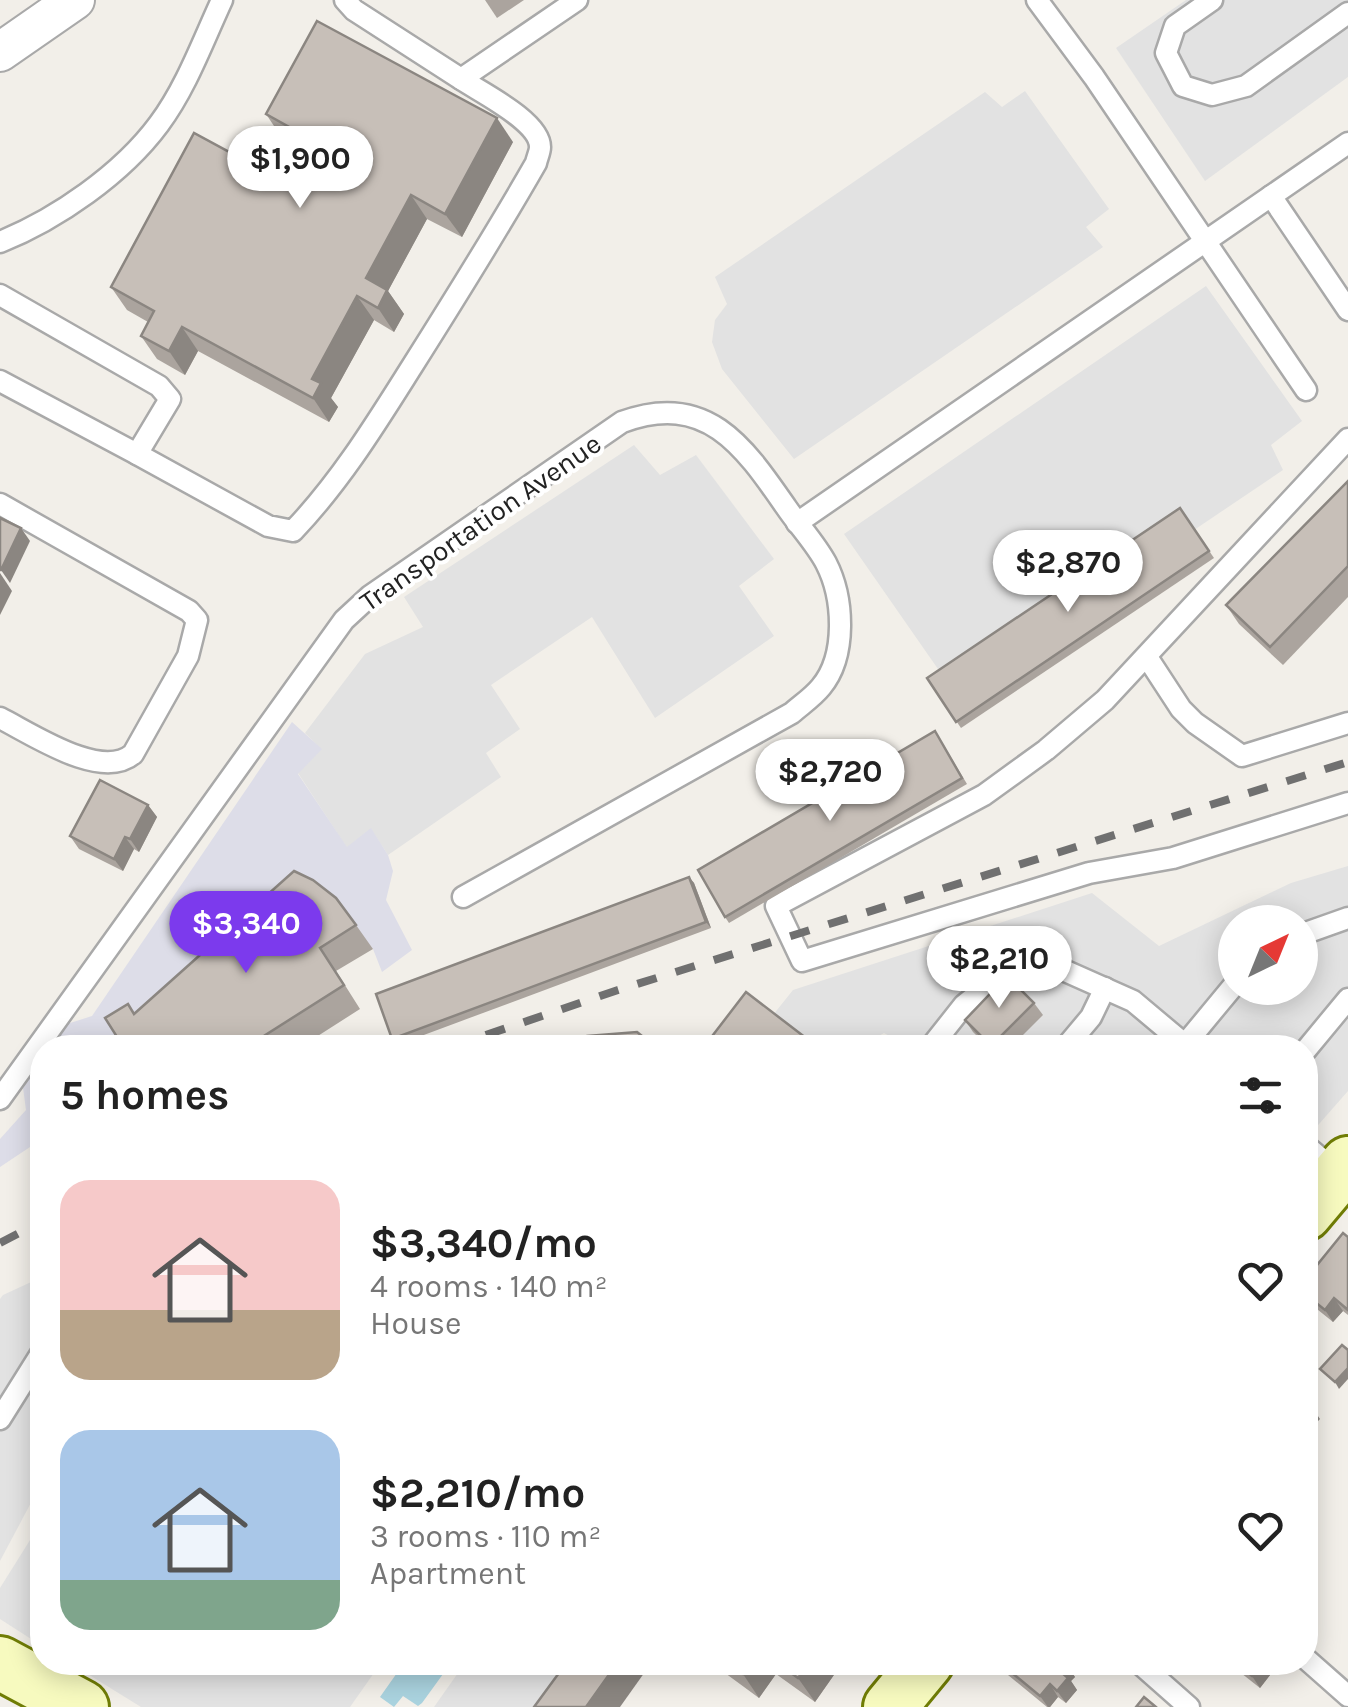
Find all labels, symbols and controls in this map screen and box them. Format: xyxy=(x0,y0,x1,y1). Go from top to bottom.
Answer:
pin: $1,900 xyxy=(219,126,381,211)
text: $1,900 xyxy=(249,140,351,177)
street label: Transportation Avenue xyxy=(353,427,607,618)
pin: $2,870 xyxy=(987,530,1149,615)
text: $2,870 xyxy=(1015,544,1121,581)
pin: $2,720 xyxy=(749,739,911,824)
text: $2,720 xyxy=(777,753,883,790)
pin: $3,340 xyxy=(165,891,327,976)
text: $3,340 xyxy=(191,905,301,942)
north arrow xyxy=(1218,905,1318,1005)
map controls xyxy=(1218,905,1318,1005)
pin: $2,210 xyxy=(918,926,1080,1011)
text: $2,210 xyxy=(949,940,1049,977)
icon: filters xyxy=(1233,1068,1288,1123)
text: 5 homes xyxy=(60,1070,229,1120)
text: $3,340/mo xyxy=(370,1218,597,1268)
icon: home xyxy=(140,1220,260,1340)
icon: heart xyxy=(1233,1253,1288,1308)
text: 4 rooms · 140 m² xyxy=(370,1268,608,1305)
text: House xyxy=(370,1305,462,1342)
text: $2,210/mo xyxy=(370,1468,585,1518)
icon: home xyxy=(140,1470,260,1590)
icon: heart xyxy=(1233,1503,1288,1558)
text: 3 rooms · 110 m² xyxy=(370,1518,601,1555)
text: Apartment xyxy=(370,1555,526,1592)

